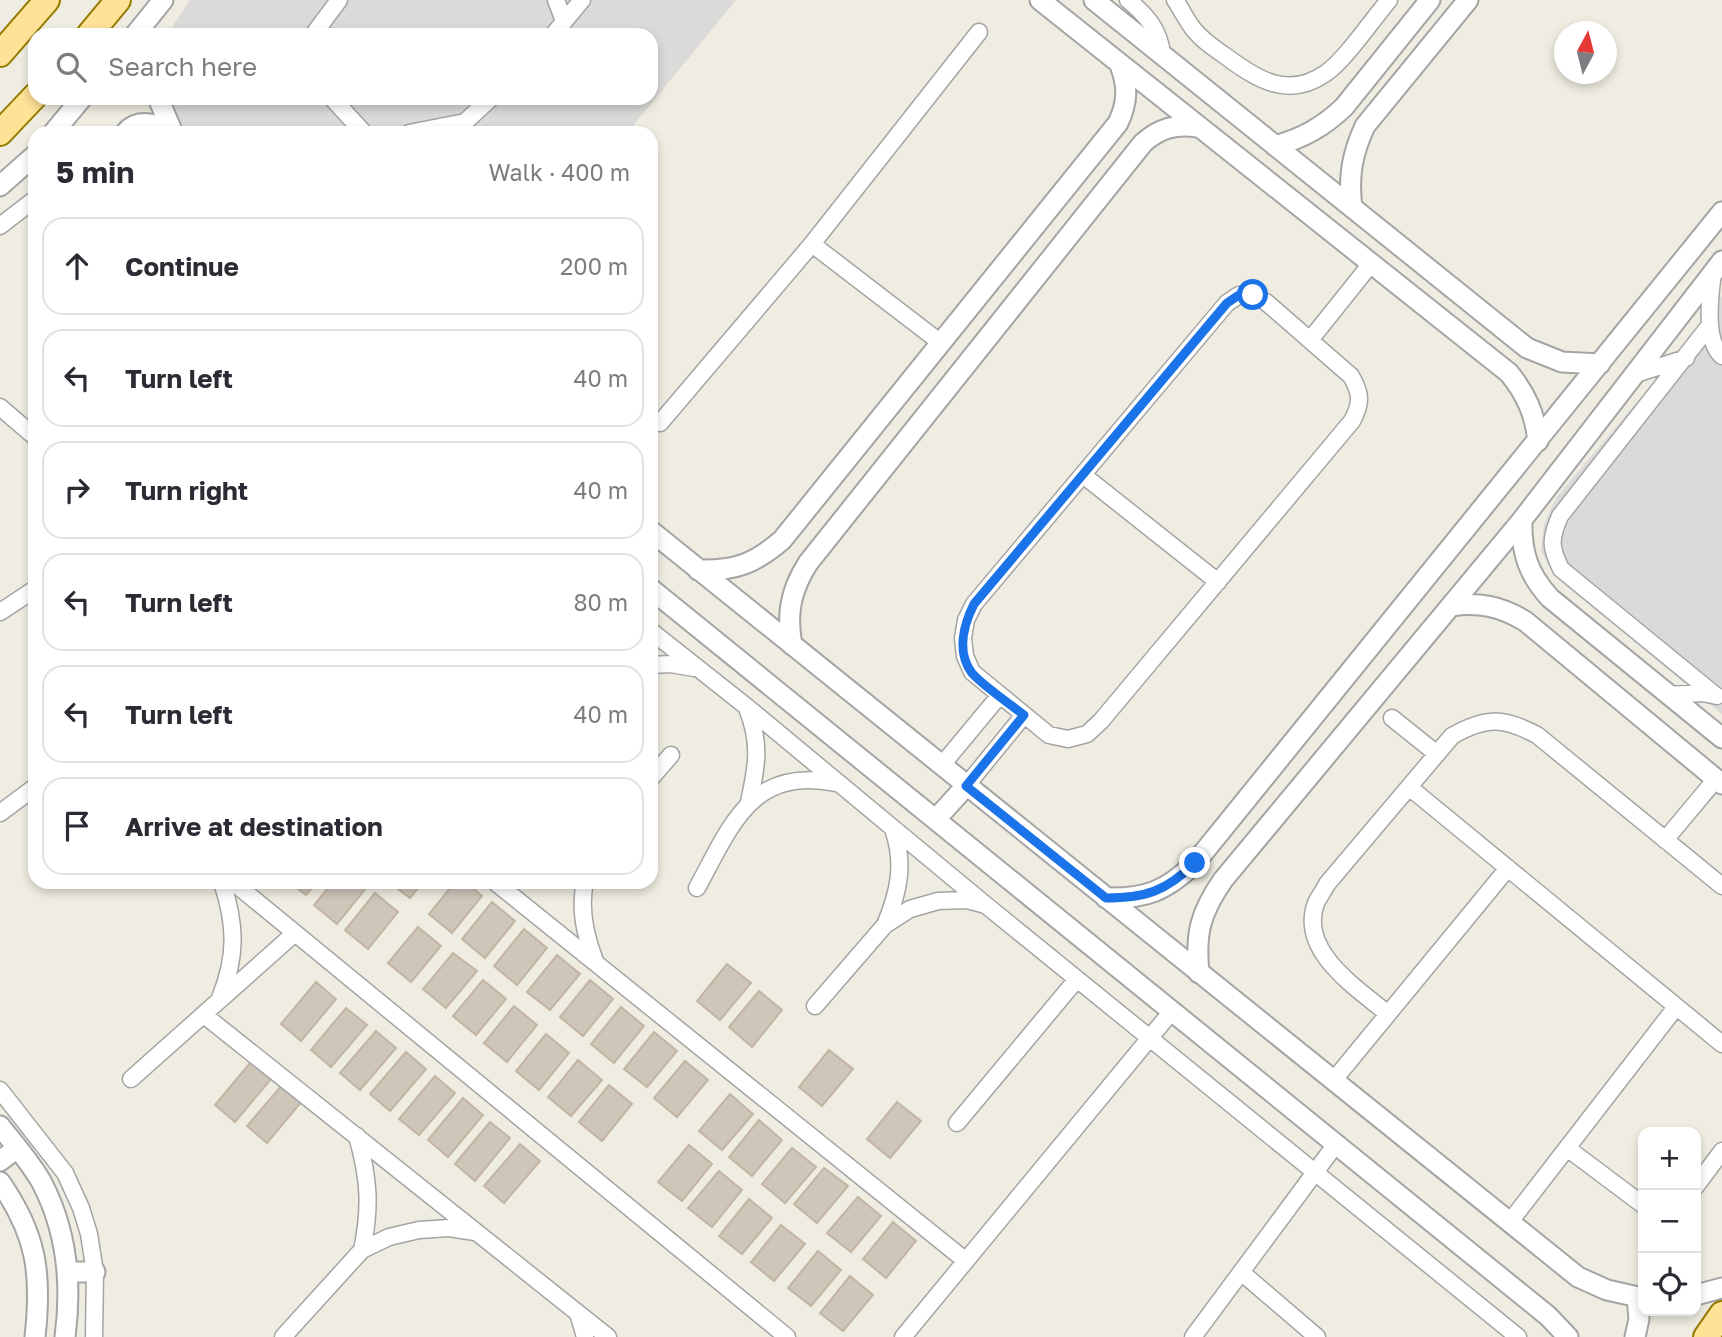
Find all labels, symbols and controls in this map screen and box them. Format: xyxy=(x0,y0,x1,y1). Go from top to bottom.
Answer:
north arrow xyxy=(1554,21,1617,84)
search box xyxy=(28,28,658,105)
icon: search xyxy=(52,48,90,86)
text: Search here xyxy=(108,51,257,82)
text: 5 min xyxy=(56,154,134,190)
text: Walk · 400 m xyxy=(488,158,630,186)
icon: ahead xyxy=(58,247,96,285)
text: Continue xyxy=(125,251,239,282)
text: 200 m xyxy=(560,252,628,280)
route start xyxy=(1237,279,1268,310)
icon: left xyxy=(58,359,96,397)
text: Turn left xyxy=(125,363,233,394)
text: 40 m xyxy=(574,364,628,392)
icon: right xyxy=(58,471,96,509)
text: Turn right xyxy=(125,475,248,506)
text: 40 m xyxy=(574,476,628,504)
icon: left xyxy=(58,583,96,621)
text: Turn left xyxy=(125,587,233,618)
text: 80 m xyxy=(574,588,628,616)
icon: left xyxy=(58,695,96,733)
text: Turn left xyxy=(125,699,233,730)
text: 40 m xyxy=(574,700,628,728)
icon: arrive xyxy=(58,807,96,845)
text: Arrive at destination xyxy=(125,811,383,842)
route end xyxy=(1179,847,1210,878)
map controls xyxy=(1638,1127,1701,1316)
button: + xyxy=(1638,1127,1701,1190)
button: − xyxy=(1638,1190,1701,1253)
button: locate xyxy=(1638,1253,1701,1316)

